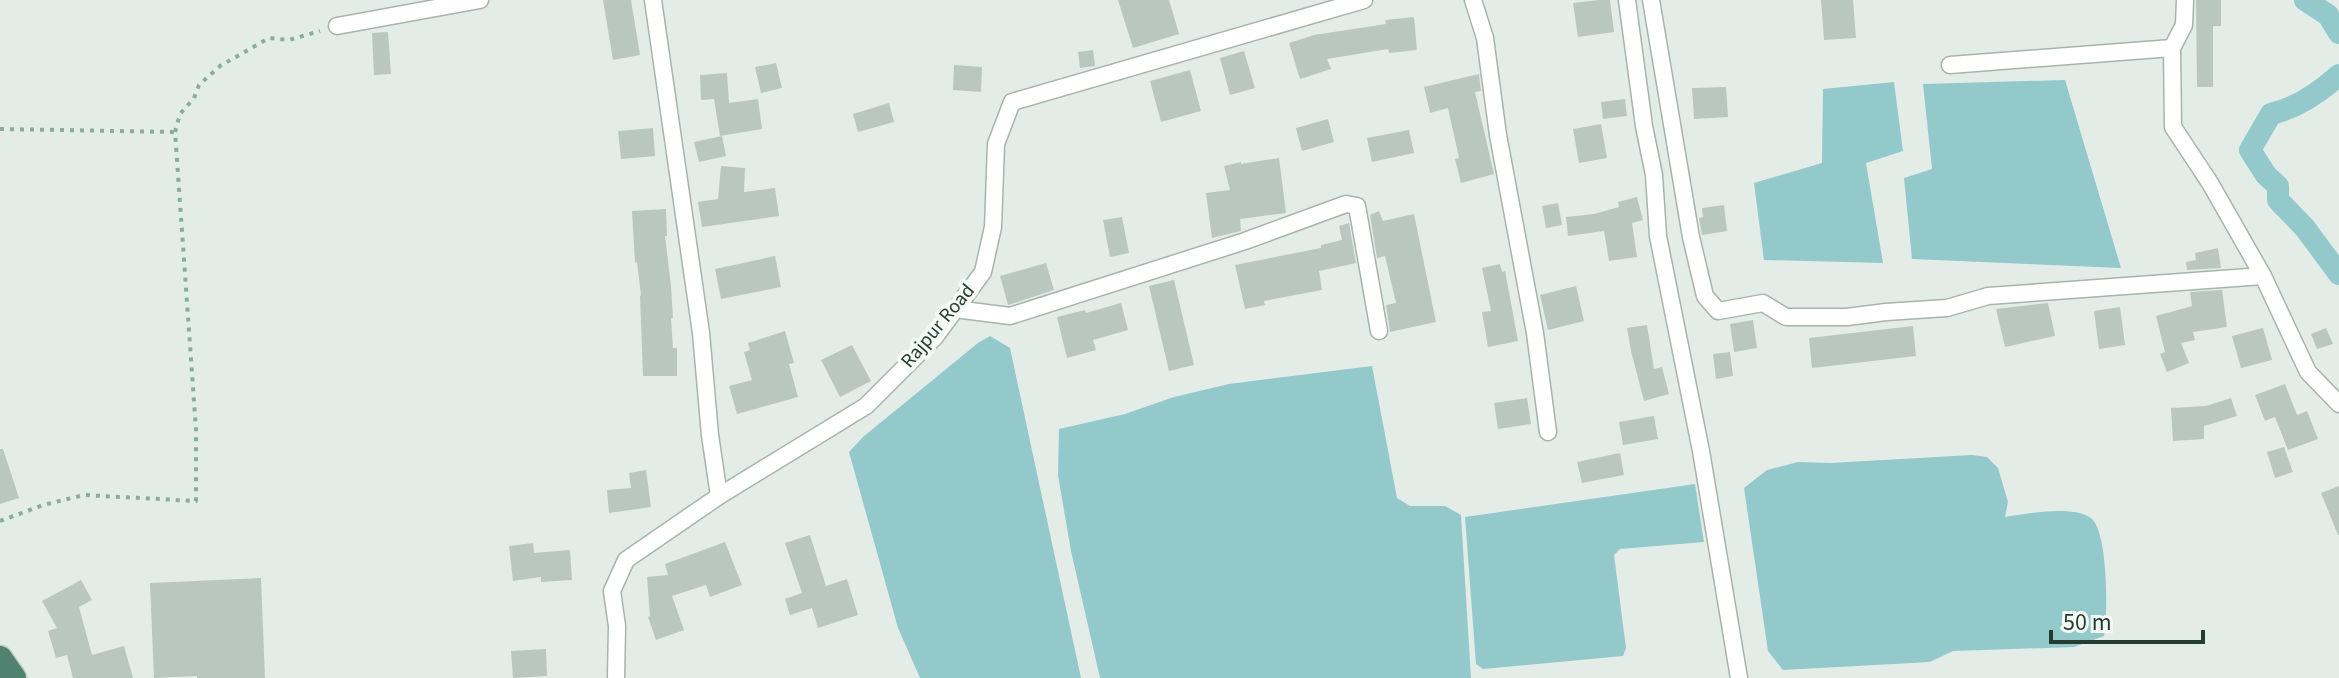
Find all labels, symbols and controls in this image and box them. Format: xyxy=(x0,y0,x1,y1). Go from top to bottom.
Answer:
street label: Rajpur Road xyxy=(894,278,982,374)
scale bar xyxy=(2051,594,2203,644)
text: 50 m xyxy=(2063,605,2112,640)

